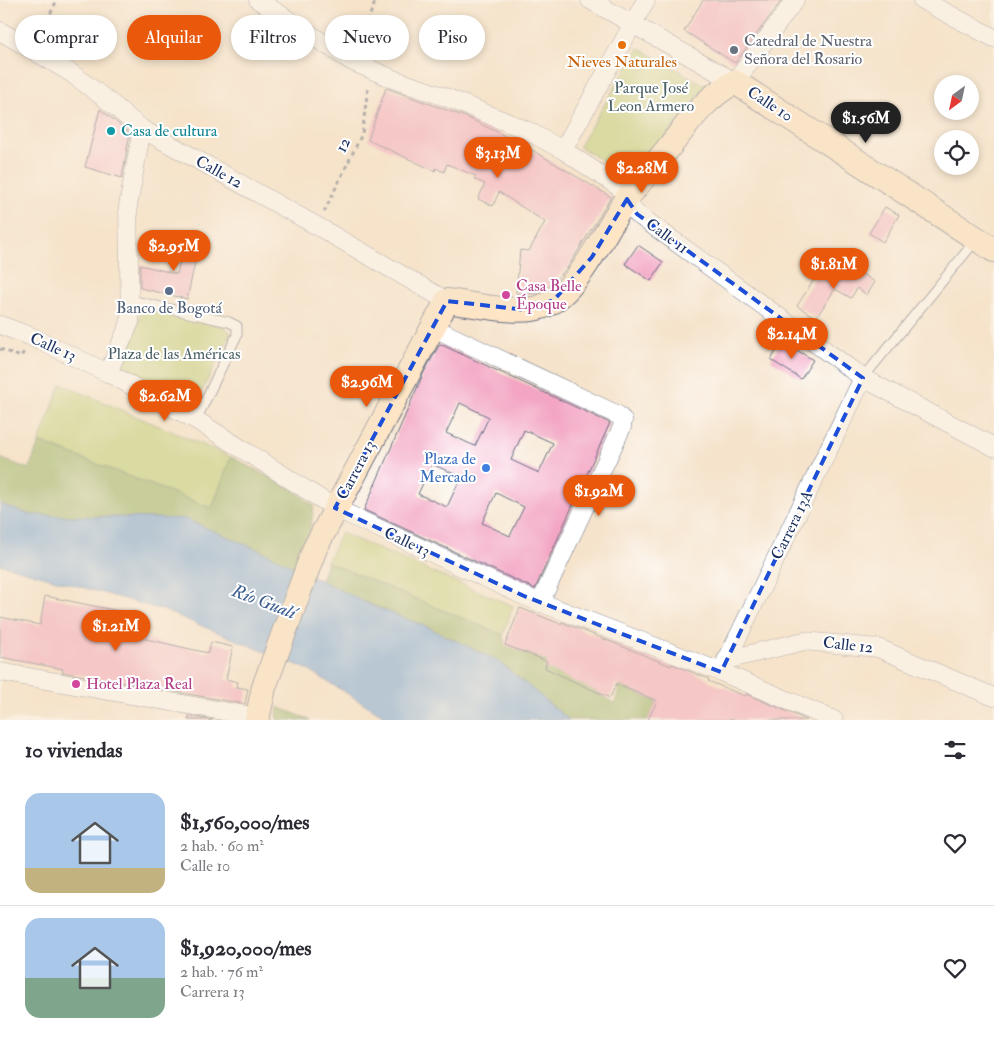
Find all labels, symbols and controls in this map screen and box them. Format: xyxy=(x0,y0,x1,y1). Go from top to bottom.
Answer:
chip: Comprar xyxy=(15,15,117,60)
chip: Alquilar xyxy=(127,15,221,60)
chip: Filtros xyxy=(231,15,315,60)
chip: Nuevo xyxy=(325,15,409,60)
chip: Piso xyxy=(419,15,485,60)
place label: Catedral de Nuestra Señora del Rosario xyxy=(744,31,872,69)
marker: Nieves Naturales xyxy=(616,39,628,51)
marker: Catedral de Nuestra Señora del Rosario xyxy=(728,44,740,56)
place label: Nieves Naturales xyxy=(567,52,677,72)
north arrow xyxy=(934,75,979,120)
map controls xyxy=(934,75,979,175)
park label: Parque José Leon Armero xyxy=(608,78,694,116)
street label: Calle 10 xyxy=(743,82,797,126)
pin: $1.56M xyxy=(825,102,907,144)
text: $1.56M xyxy=(842,108,890,128)
place label: Casa de cultura xyxy=(121,121,218,141)
marker: Casa de cultura xyxy=(105,125,117,137)
button: locate xyxy=(934,130,979,175)
street label: 12 xyxy=(331,134,355,156)
pin: $3.13M xyxy=(457,136,539,179)
text: $3.13M xyxy=(475,143,521,163)
street label: Calle 12 xyxy=(192,151,246,193)
pin: $2.28M xyxy=(601,152,683,194)
text: $2.28M xyxy=(616,158,668,178)
street label: Calle 11 xyxy=(642,214,692,258)
pin: $2.95M xyxy=(133,230,215,272)
text: $2.95M xyxy=(149,236,199,256)
pin: $1.81M xyxy=(793,248,875,290)
text: $1.81M xyxy=(811,254,857,274)
place label: Casa Belle Époque xyxy=(516,276,582,315)
marker: Banco de Bogotá xyxy=(163,285,175,297)
marker: Casa Belle Époque xyxy=(500,289,512,301)
place label: Banco de Bogotá xyxy=(116,298,223,318)
pin: $2.14M xyxy=(751,318,833,360)
text: $2.14M xyxy=(767,324,817,344)
street label: Calle 13 xyxy=(27,328,79,366)
park label: Plaza de las Américas xyxy=(107,344,241,364)
pin: $2.96M xyxy=(326,366,408,408)
text: $2.96M xyxy=(341,372,393,392)
pin: $2.62M xyxy=(124,380,206,422)
text: $2.62M xyxy=(139,386,191,406)
street label: Carrera 13 xyxy=(332,437,380,503)
place label: Plaza de Mercado xyxy=(420,449,476,487)
marker: Plaza de Mercado xyxy=(480,462,492,474)
pin: $1.92M xyxy=(558,474,640,517)
text: $1.92M xyxy=(574,481,624,501)
street label: Carrera 13A xyxy=(767,487,817,563)
street label: Calle 13 xyxy=(381,523,433,561)
water label: Río Gualí xyxy=(228,579,302,626)
pin: $1.21M xyxy=(75,610,157,652)
text: $1.21M xyxy=(92,616,140,636)
street label: Calle 12 xyxy=(822,632,874,658)
place label: Hotel Plaza Real xyxy=(86,674,192,694)
marker: Hotel Plaza Real xyxy=(70,678,82,690)
icon: filters xyxy=(941,736,969,764)
text: 10 viviendas xyxy=(25,737,122,764)
text: $1,560,000/mes xyxy=(180,809,310,836)
icon: home xyxy=(65,813,125,873)
icon: heart xyxy=(941,829,969,857)
text: 2 hab. · 60 m² xyxy=(180,836,264,856)
text: Calle 10 xyxy=(180,856,230,876)
text: $1,920,000/mes xyxy=(180,935,311,962)
icon: home xyxy=(65,938,125,998)
icon: heart xyxy=(941,954,969,982)
text: 2 hab. · 76 m² xyxy=(180,962,263,982)
text: Carrera 13 xyxy=(180,982,245,1002)

